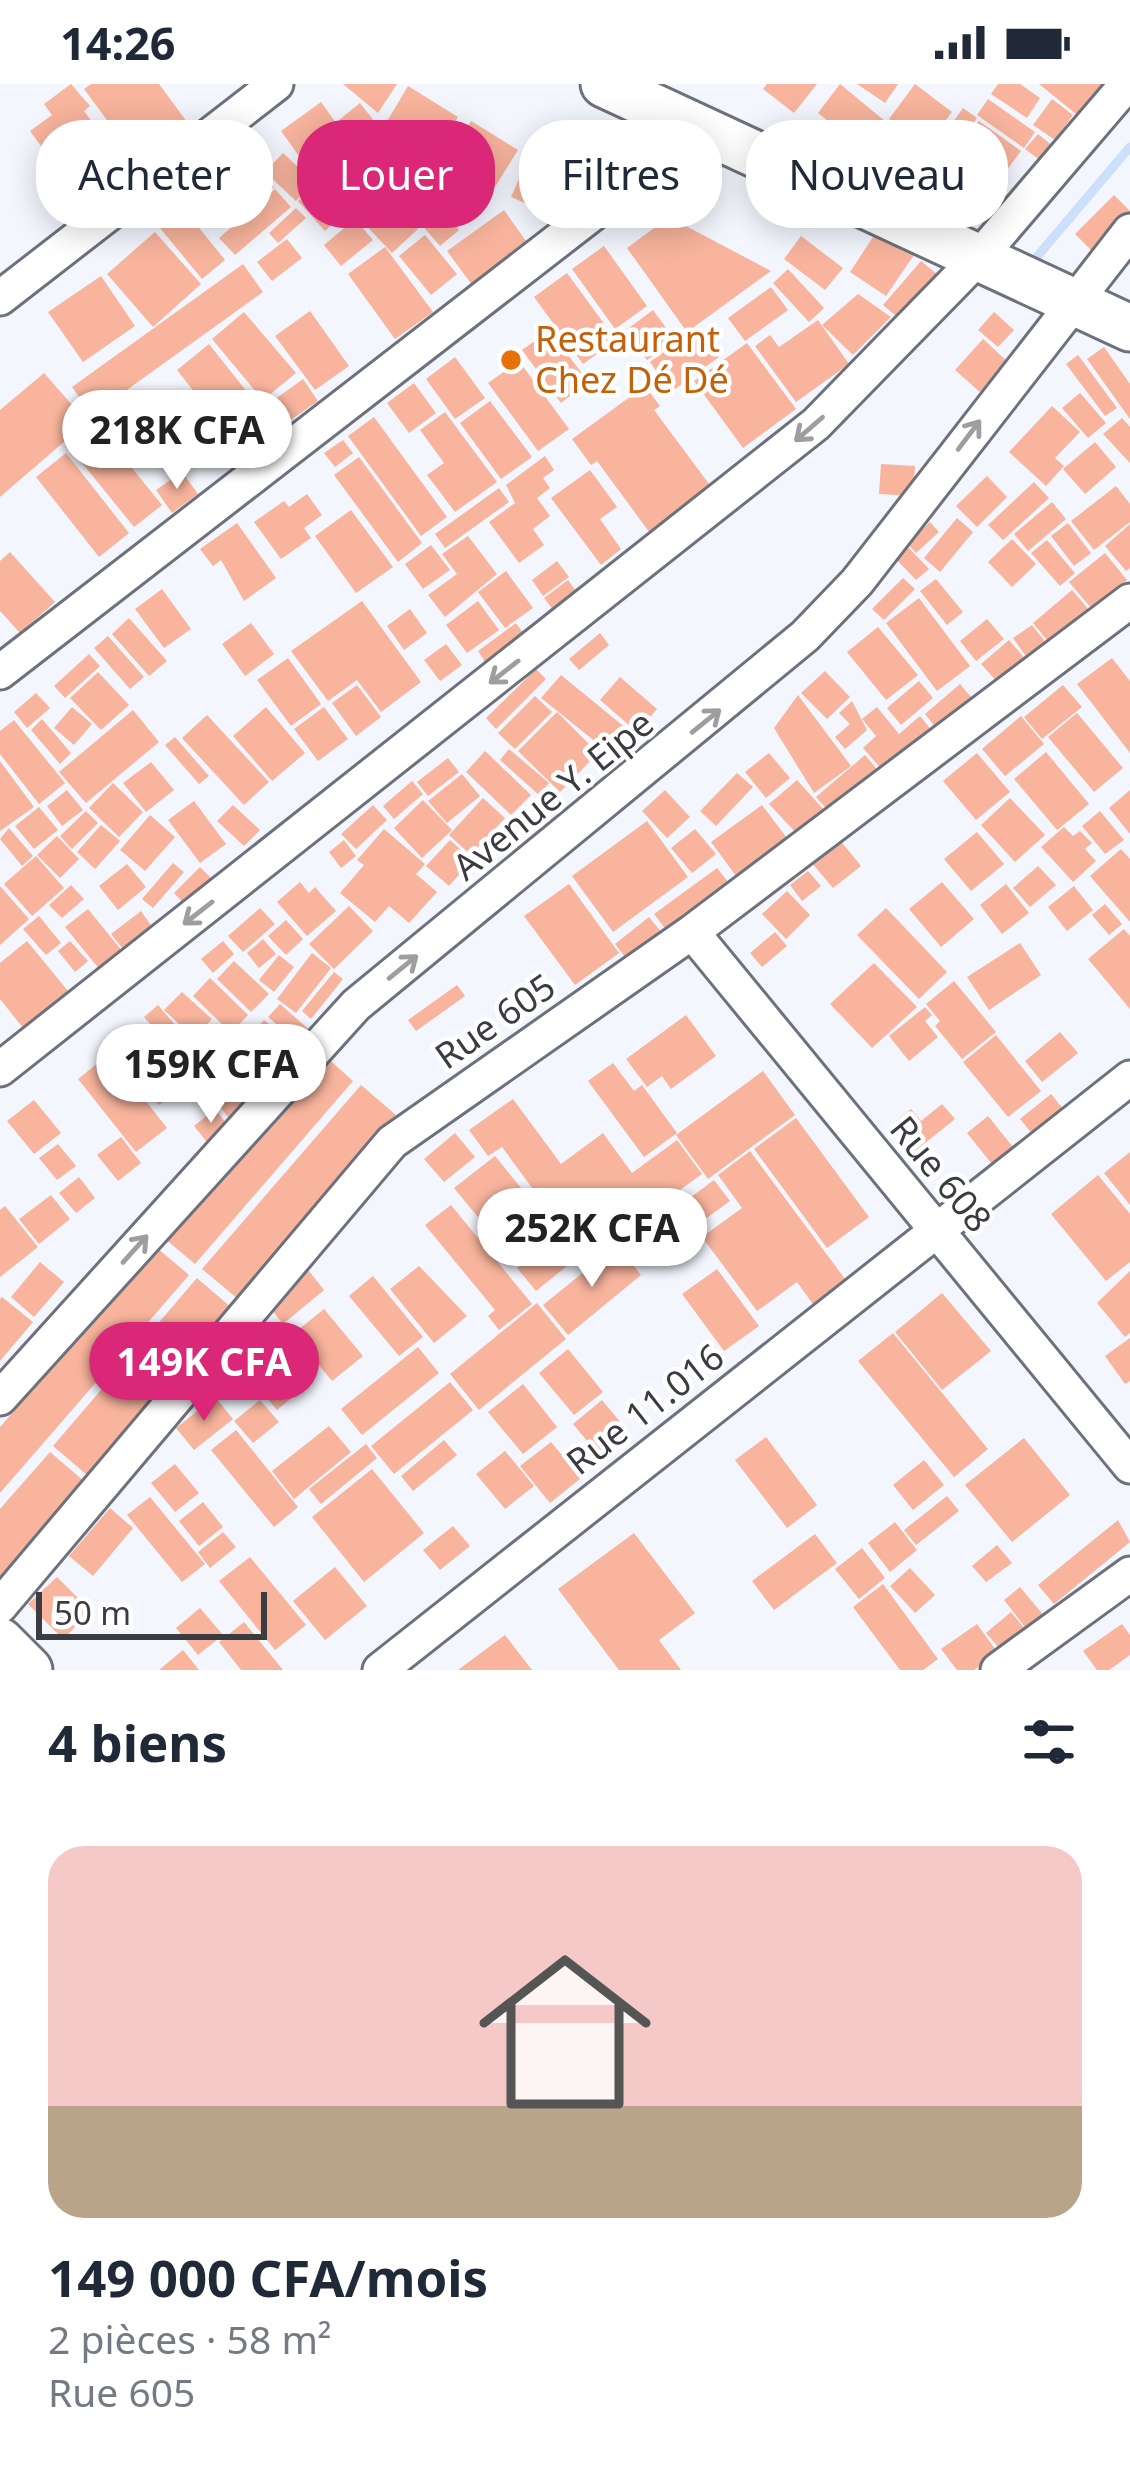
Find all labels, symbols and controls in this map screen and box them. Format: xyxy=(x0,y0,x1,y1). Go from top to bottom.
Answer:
text: 14:26 xyxy=(60,12,176,73)
chip: Acheter xyxy=(36,120,273,228)
chip: Louer xyxy=(297,120,495,228)
chip: Filtres xyxy=(519,120,722,228)
chip: Nouveau xyxy=(746,120,1008,228)
place label: Restaurant Chez Dé Dé xyxy=(535,314,729,404)
marker: Restaurant Chez Dé Dé xyxy=(498,347,524,373)
pin: 218K CFA xyxy=(53,390,301,492)
text: 218K CFA xyxy=(89,402,265,455)
one-way arrow xyxy=(794,414,825,442)
one-way arrow xyxy=(955,420,981,452)
one-way arrow xyxy=(489,658,521,685)
street label: Avenue Y. Eipe xyxy=(442,699,663,891)
one-way arrow xyxy=(690,708,721,735)
one-way arrow xyxy=(182,899,214,926)
one-way arrow xyxy=(387,953,418,981)
street label: Rue 605 xyxy=(425,961,565,1080)
pin: 159K CFA xyxy=(87,1024,335,1126)
text: 159K CFA xyxy=(123,1036,299,1089)
street label: Rue 608 xyxy=(880,1105,1003,1242)
pin: 252K CFA xyxy=(468,1188,716,1290)
text: 252K CFA xyxy=(504,1200,680,1253)
one-way arrow xyxy=(120,1234,148,1264)
pin: 149K CFA xyxy=(80,1322,328,1424)
street label: Rue 11.016 xyxy=(556,1332,733,1485)
text: 149K CFA xyxy=(116,1334,292,1387)
scale bar xyxy=(36,1586,267,1639)
text: 50 m xyxy=(54,1590,131,1635)
text: 4 biens xyxy=(48,1707,227,1777)
icon: filters xyxy=(1016,1709,1082,1775)
icon: home xyxy=(457,1924,673,2140)
text: 149 000 CFA/mois xyxy=(48,2242,488,2312)
text: 2 pièces · 58 m² xyxy=(48,2312,332,2365)
text: Rue 605 xyxy=(48,2365,195,2418)

